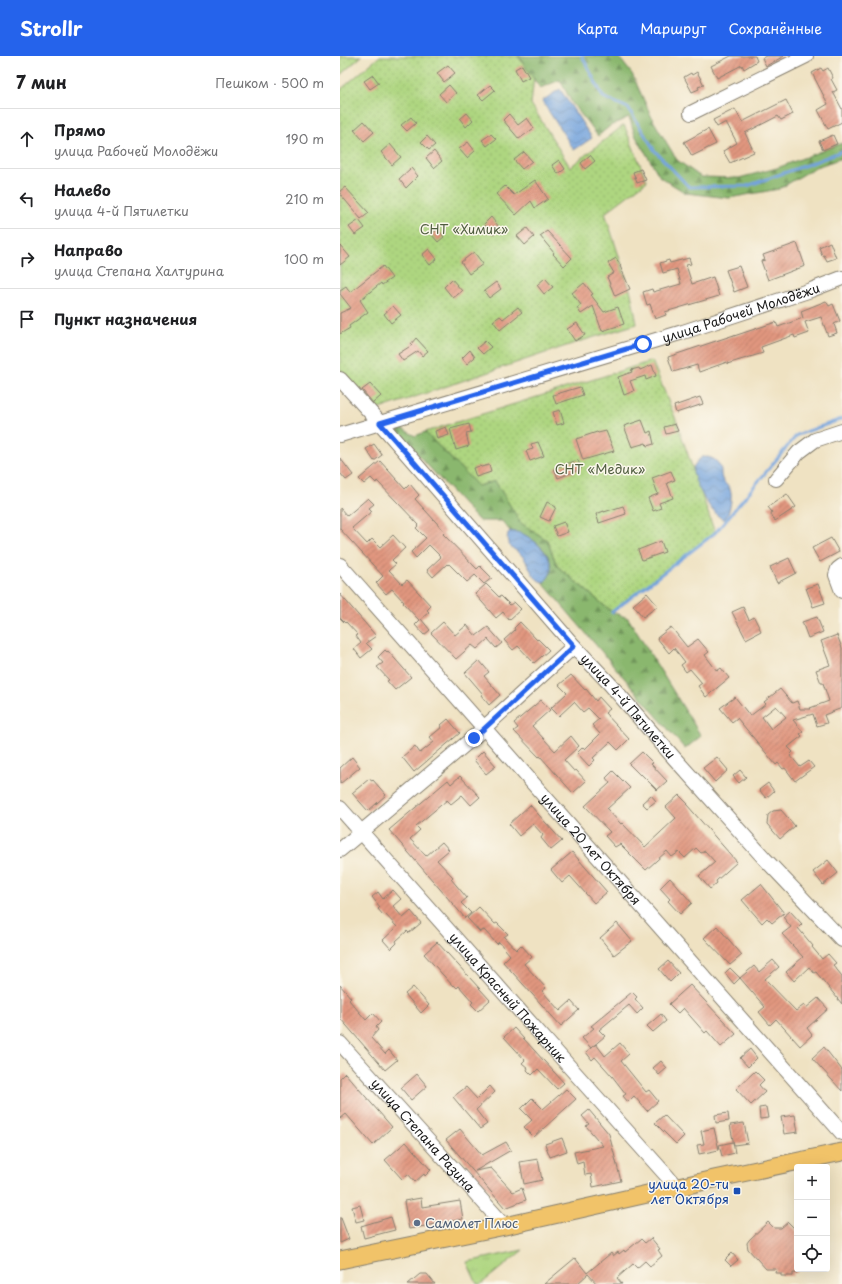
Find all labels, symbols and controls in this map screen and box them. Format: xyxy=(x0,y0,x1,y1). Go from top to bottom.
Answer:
text: Strollr xyxy=(20,14,83,42)
text: Карта xyxy=(577,18,618,39)
text: Маршрут xyxy=(640,18,706,39)
text: Сохранённые xyxy=(728,18,822,39)
text: 7 мин xyxy=(16,69,67,95)
text: Пешком · 500 m xyxy=(215,73,324,92)
text: Прямо xyxy=(54,118,105,141)
icon: ahead xyxy=(16,128,38,150)
text: 190 m xyxy=(285,129,324,148)
text: улица Рабочей Молодёжи xyxy=(54,141,218,160)
text: Налево xyxy=(54,178,111,201)
icon: left xyxy=(16,188,38,210)
text: 210 m xyxy=(285,189,324,208)
text: улица 4-й Пятилетки xyxy=(54,201,189,220)
park label: СНТ «Химик» xyxy=(420,219,508,238)
text: Направо xyxy=(54,238,123,261)
icon: right xyxy=(16,248,38,270)
text: 100 m xyxy=(284,249,324,268)
text: улица Степана Халтурина xyxy=(54,261,224,280)
street label: улица Рабочей Молодёжи xyxy=(660,278,822,347)
text: Пункт назначения xyxy=(54,307,197,330)
icon: arrive xyxy=(16,308,38,330)
route start xyxy=(634,335,652,353)
park label: СНТ «Медик» xyxy=(555,459,645,478)
street label: улица 4-й Пятилетки xyxy=(577,649,681,763)
route end xyxy=(465,729,483,747)
street label: улица 20 лет Октября xyxy=(537,789,646,909)
street label: улица Красный Пожарник xyxy=(445,928,571,1067)
street label: улица Степана Разина xyxy=(367,1074,480,1196)
map controls xyxy=(794,1164,830,1272)
button: + xyxy=(794,1164,830,1200)
place label: улица 20-ти лет Октября xyxy=(648,1174,729,1208)
marker: улица 20-ти лет Октября xyxy=(732,1186,742,1196)
button: − xyxy=(794,1200,830,1236)
place label: Самолет Плюс xyxy=(425,1213,518,1232)
marker: Самолет Плюс xyxy=(412,1218,422,1228)
button: locate xyxy=(794,1236,830,1272)

